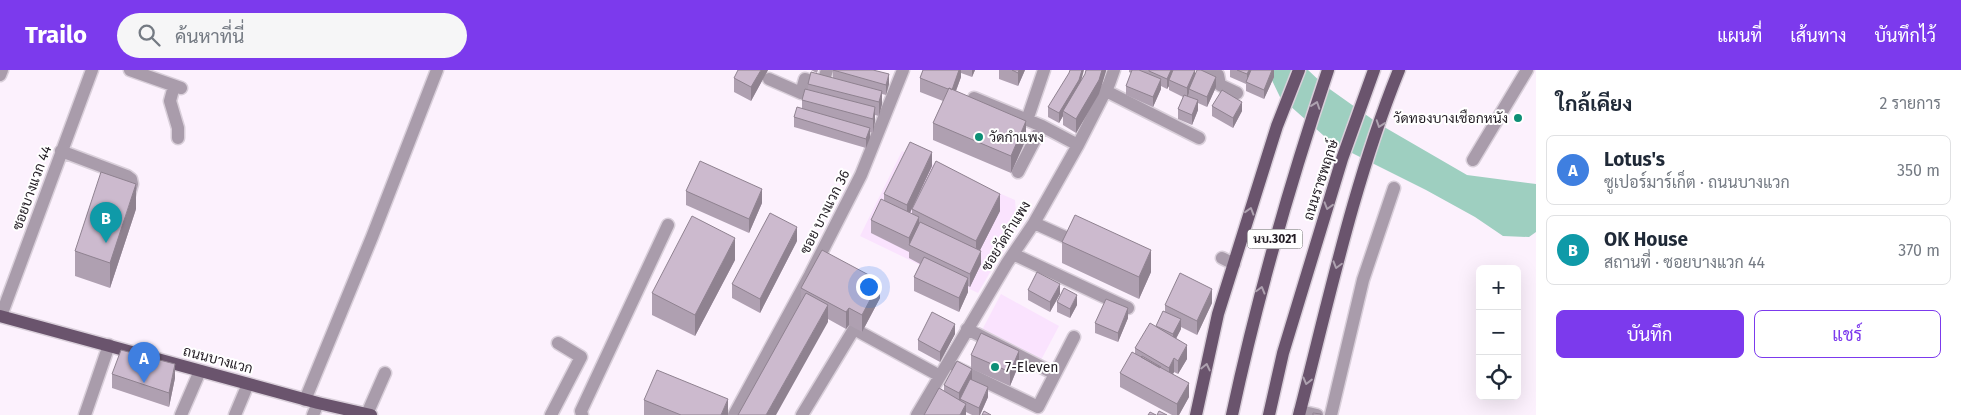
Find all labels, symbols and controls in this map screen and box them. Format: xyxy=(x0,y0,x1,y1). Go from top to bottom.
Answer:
search box xyxy=(117,13,467,58)
text: Trailo xyxy=(25,21,87,49)
icon: search xyxy=(135,21,163,49)
text: ค้นหาที่นี่ xyxy=(175,25,244,48)
text: แผนที่ xyxy=(1717,25,1762,47)
text: เส้นทาง xyxy=(1790,25,1846,47)
text: บันทึกไว้ xyxy=(1874,25,1936,47)
text: ใกล้เคียง xyxy=(1556,91,1632,117)
text: 2 รายการ xyxy=(1879,94,1941,113)
one-way arrow xyxy=(1311,102,1321,110)
place label: วัดทองบางเชือกหนัง xyxy=(1393,109,1508,127)
marker: วัดทองบางเชือกหนัง xyxy=(1512,112,1524,124)
one-way arrow xyxy=(1376,120,1386,128)
place label: วัดกำแพง xyxy=(989,129,1044,146)
marker: วัดกำแพง xyxy=(973,131,985,143)
street label: ถนนราชพฤกษ์ xyxy=(1299,137,1342,222)
street label: ซอยบางแวก 44 xyxy=(9,143,55,233)
text: Lotus's xyxy=(1604,148,1665,171)
text: A xyxy=(1568,161,1578,180)
text: 350 m xyxy=(1897,161,1940,180)
street label: ซอย บางแวก 36 xyxy=(796,167,854,257)
text: ซูเปอร์มาร์เก็ต · ถนนบางแวก xyxy=(1604,173,1790,192)
street label: ซอยวัดกำแพง xyxy=(978,198,1034,274)
one-way arrow xyxy=(1324,201,1334,209)
pin: B xyxy=(90,202,122,243)
one-way arrow xyxy=(1245,208,1255,216)
text: OK House xyxy=(1604,228,1688,251)
road number: นบ.3021 xyxy=(1248,230,1302,248)
text: B xyxy=(1568,241,1578,260)
text: 370 m xyxy=(1898,241,1940,260)
text: สถานที่ · ซอยบางแวก 44 xyxy=(1604,253,1765,272)
one-way arrow xyxy=(1332,261,1343,270)
map controls xyxy=(1476,265,1521,400)
button: + xyxy=(1476,265,1521,310)
your location xyxy=(856,274,882,300)
one-way arrow xyxy=(1255,286,1266,295)
button: − xyxy=(1476,310,1521,355)
button: บันทึก xyxy=(1556,310,1744,358)
button: แชร์ xyxy=(1754,310,1941,358)
pin: A xyxy=(128,342,160,383)
street label: ถนนบางแวก xyxy=(181,343,255,377)
button: locate xyxy=(1476,355,1521,400)
place label: 7-Eleven xyxy=(1005,359,1059,376)
marker: 7-Eleven xyxy=(989,361,1001,373)
one-way arrow xyxy=(1200,363,1211,372)
one-way arrow xyxy=(1303,376,1313,384)

